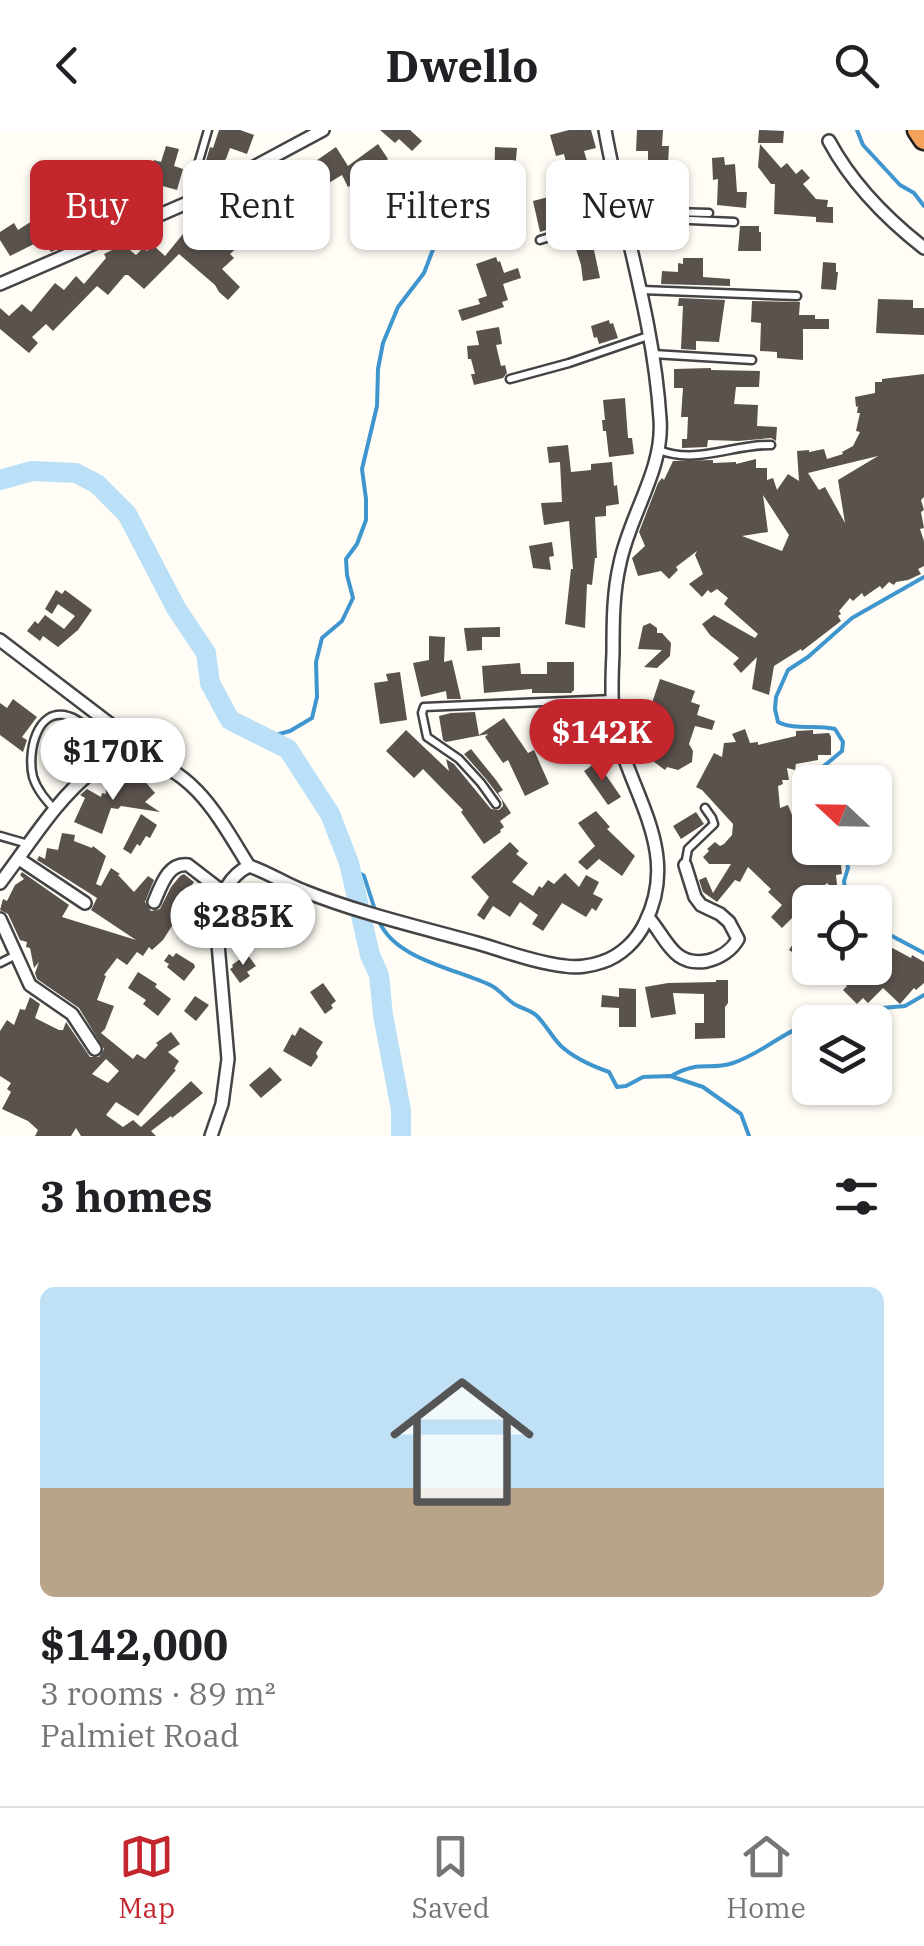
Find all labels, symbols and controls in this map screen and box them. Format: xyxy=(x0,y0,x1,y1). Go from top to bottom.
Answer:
text: Dwello xyxy=(385,36,539,94)
icon: back xyxy=(40,38,95,93)
icon: search xyxy=(829,38,884,93)
chip: Buy xyxy=(30,160,163,250)
chip: Rent xyxy=(183,160,330,250)
chip: Filters xyxy=(350,160,526,250)
chip: New xyxy=(546,160,689,250)
pin: $142K xyxy=(532,699,672,784)
text: $142K xyxy=(551,710,653,752)
pin: $170K xyxy=(43,718,183,803)
text: $170K xyxy=(62,729,164,771)
north arrow xyxy=(792,765,892,865)
map controls xyxy=(792,765,892,1105)
pin: $285K xyxy=(173,883,313,968)
button: locate xyxy=(792,885,892,985)
text: $285K xyxy=(192,894,294,936)
button: layers xyxy=(792,1005,892,1105)
text: 3 homes xyxy=(40,1169,213,1224)
icon: filters xyxy=(829,1169,884,1224)
icon: home xyxy=(372,1352,552,1532)
text: $142,000 xyxy=(40,1617,228,1672)
text: 3 rooms · 89 m² xyxy=(40,1672,276,1714)
text: Palmiet Road xyxy=(40,1714,239,1756)
tab: Map xyxy=(118,1829,175,1926)
tab: Saved xyxy=(411,1829,490,1926)
tab: Home xyxy=(726,1829,806,1926)

